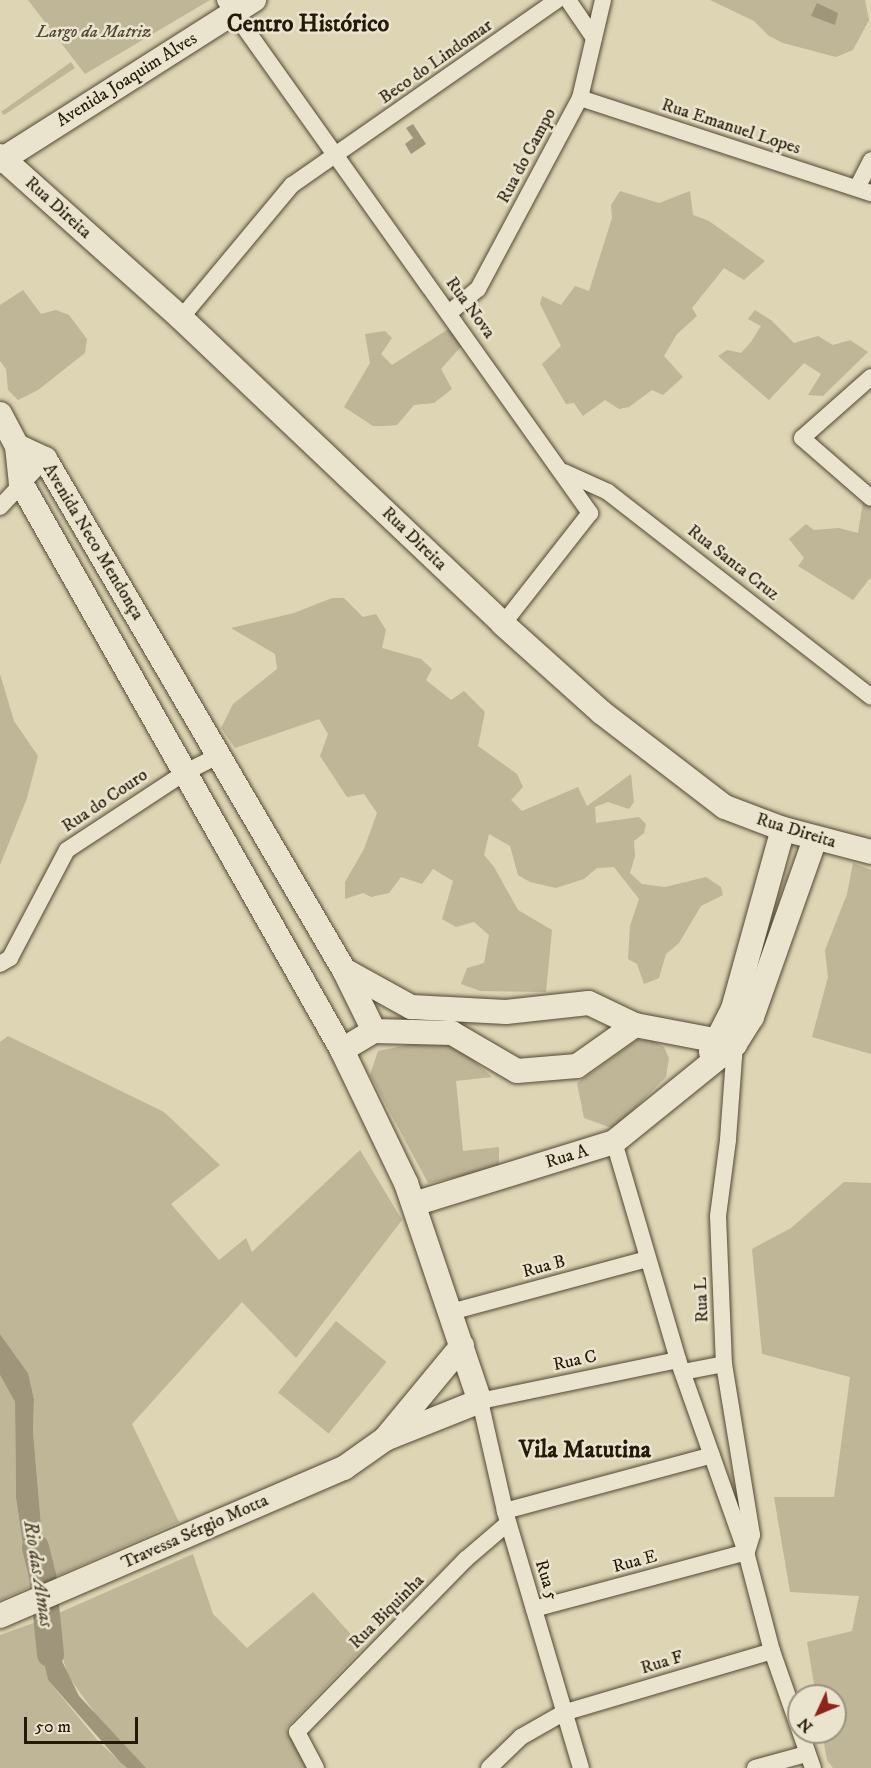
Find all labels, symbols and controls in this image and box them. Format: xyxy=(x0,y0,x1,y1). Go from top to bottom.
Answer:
district label: Centro Histórico xyxy=(227,11,389,39)
street label: Beco do Lindomar xyxy=(375,15,497,109)
park label: Largo da Matriz xyxy=(36,21,152,43)
street label: Avenida Joaquim Alves xyxy=(53,28,201,132)
street label: Rua Emanuel Lopes xyxy=(659,94,803,160)
street label: Rua do Campo xyxy=(493,105,561,207)
street label: Rua Direita xyxy=(20,172,96,244)
street label: Rua Nova xyxy=(440,273,500,343)
street label: Avenida Neco Mendonça xyxy=(38,460,148,624)
street label: Rua Direita xyxy=(377,503,451,575)
street label: Rua Santa Cruz xyxy=(683,520,783,606)
street label: Rua do Couro xyxy=(58,764,152,838)
street label: Rua Direita xyxy=(753,809,839,853)
street label: Rua A xyxy=(543,1140,591,1174)
street label: Rua B xyxy=(520,1251,568,1283)
street label: Rua L xyxy=(690,1277,714,1323)
street label: Rua C xyxy=(551,1346,599,1376)
district label: Vila Matutina xyxy=(519,1437,651,1465)
street label: Travessa Sérgio Motta xyxy=(118,1490,272,1574)
water label: Rio das Almas xyxy=(18,1519,58,1629)
street label: Rua E xyxy=(611,1546,659,1578)
street label: Rua 5 xyxy=(530,1557,562,1603)
street label: Rua Biquinha xyxy=(345,1570,429,1654)
street label: Rua F xyxy=(638,1646,686,1680)
north arrow xyxy=(787,1684,847,1744)
scale bar xyxy=(27,1705,141,1743)
text: N xyxy=(794,1713,817,1737)
text: 50 m xyxy=(35,1716,71,1738)

